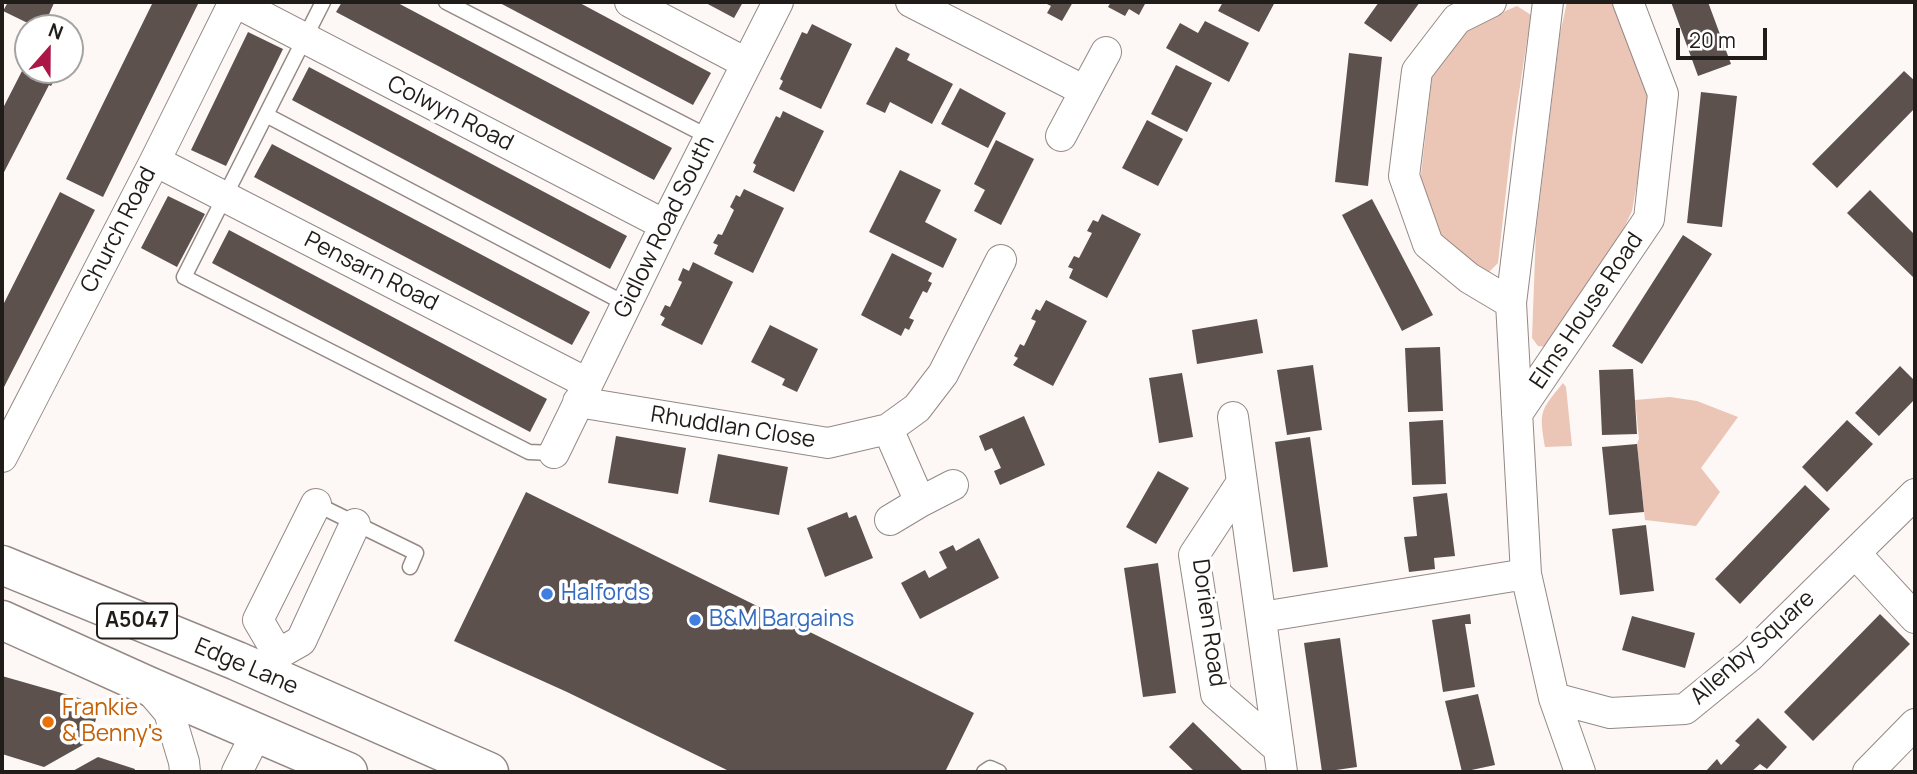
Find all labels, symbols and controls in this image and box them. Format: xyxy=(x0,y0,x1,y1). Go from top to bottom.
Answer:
north arrow xyxy=(14,14,84,84)
scale bar xyxy=(1679,14,1770,58)
text: N xyxy=(45,17,67,46)
text: 20 m xyxy=(1689,26,1736,54)
street label: Colwyn Road xyxy=(382,70,518,158)
street label: Gidlow Road South xyxy=(609,131,721,323)
street label: Church Road xyxy=(76,163,162,297)
street label: Pensarn Road xyxy=(299,226,443,318)
street label: Elms House Road xyxy=(1525,228,1649,394)
street label: Rhuddlan Close xyxy=(649,401,817,455)
street label: Dorien Road xyxy=(1185,557,1231,689)
place label: Halfords xyxy=(561,580,650,608)
street label: Allenby Square xyxy=(1685,585,1821,711)
marker: Halfords xyxy=(539,586,555,602)
road number: A5047 xyxy=(97,604,177,638)
place label: B&M Bargains xyxy=(709,606,854,634)
marker: B&M Bargains xyxy=(687,612,703,628)
street label: Edge Lane xyxy=(190,633,302,701)
place label: Frankie & Benny's xyxy=(62,695,163,749)
marker: Frankie & Benny's xyxy=(40,714,56,730)

